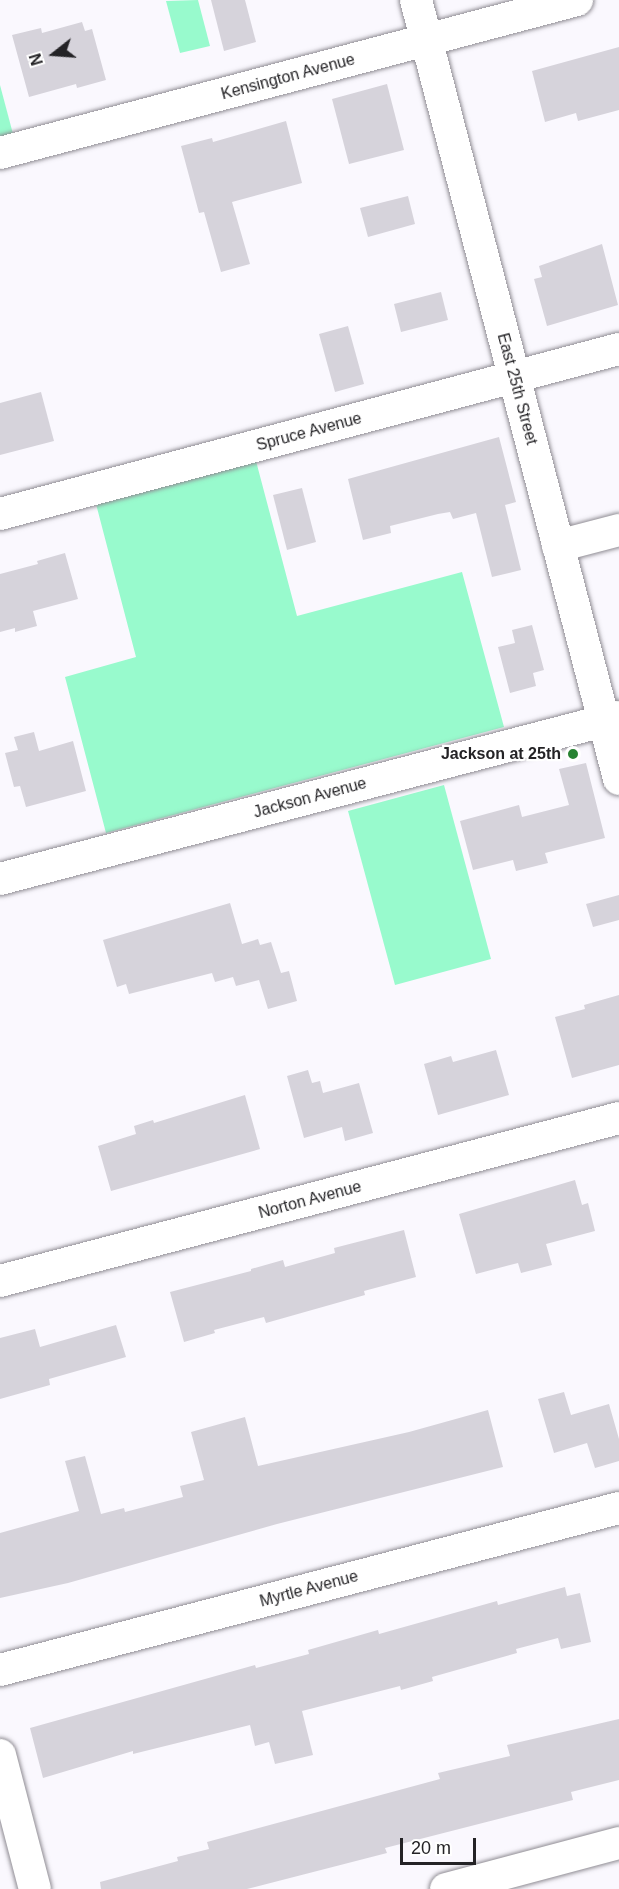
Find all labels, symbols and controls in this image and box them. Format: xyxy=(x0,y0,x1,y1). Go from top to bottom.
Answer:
north arrow xyxy=(24,24,84,84)
street label: Kensington Avenue xyxy=(219,50,357,104)
text: N xyxy=(26,51,46,67)
street label: East 25th Street xyxy=(493,331,541,447)
street label: Spruce Avenue xyxy=(254,409,364,455)
place label: Jackson at 25th xyxy=(441,744,561,764)
marker: Jackson at 25th xyxy=(566,747,580,761)
street label: Jackson Avenue xyxy=(251,774,369,822)
street label: Norton Avenue xyxy=(256,1177,364,1223)
street label: Myrtle Avenue xyxy=(257,1567,361,1611)
scale bar xyxy=(403,1826,480,1864)
text: 20 m xyxy=(411,1838,451,1858)

